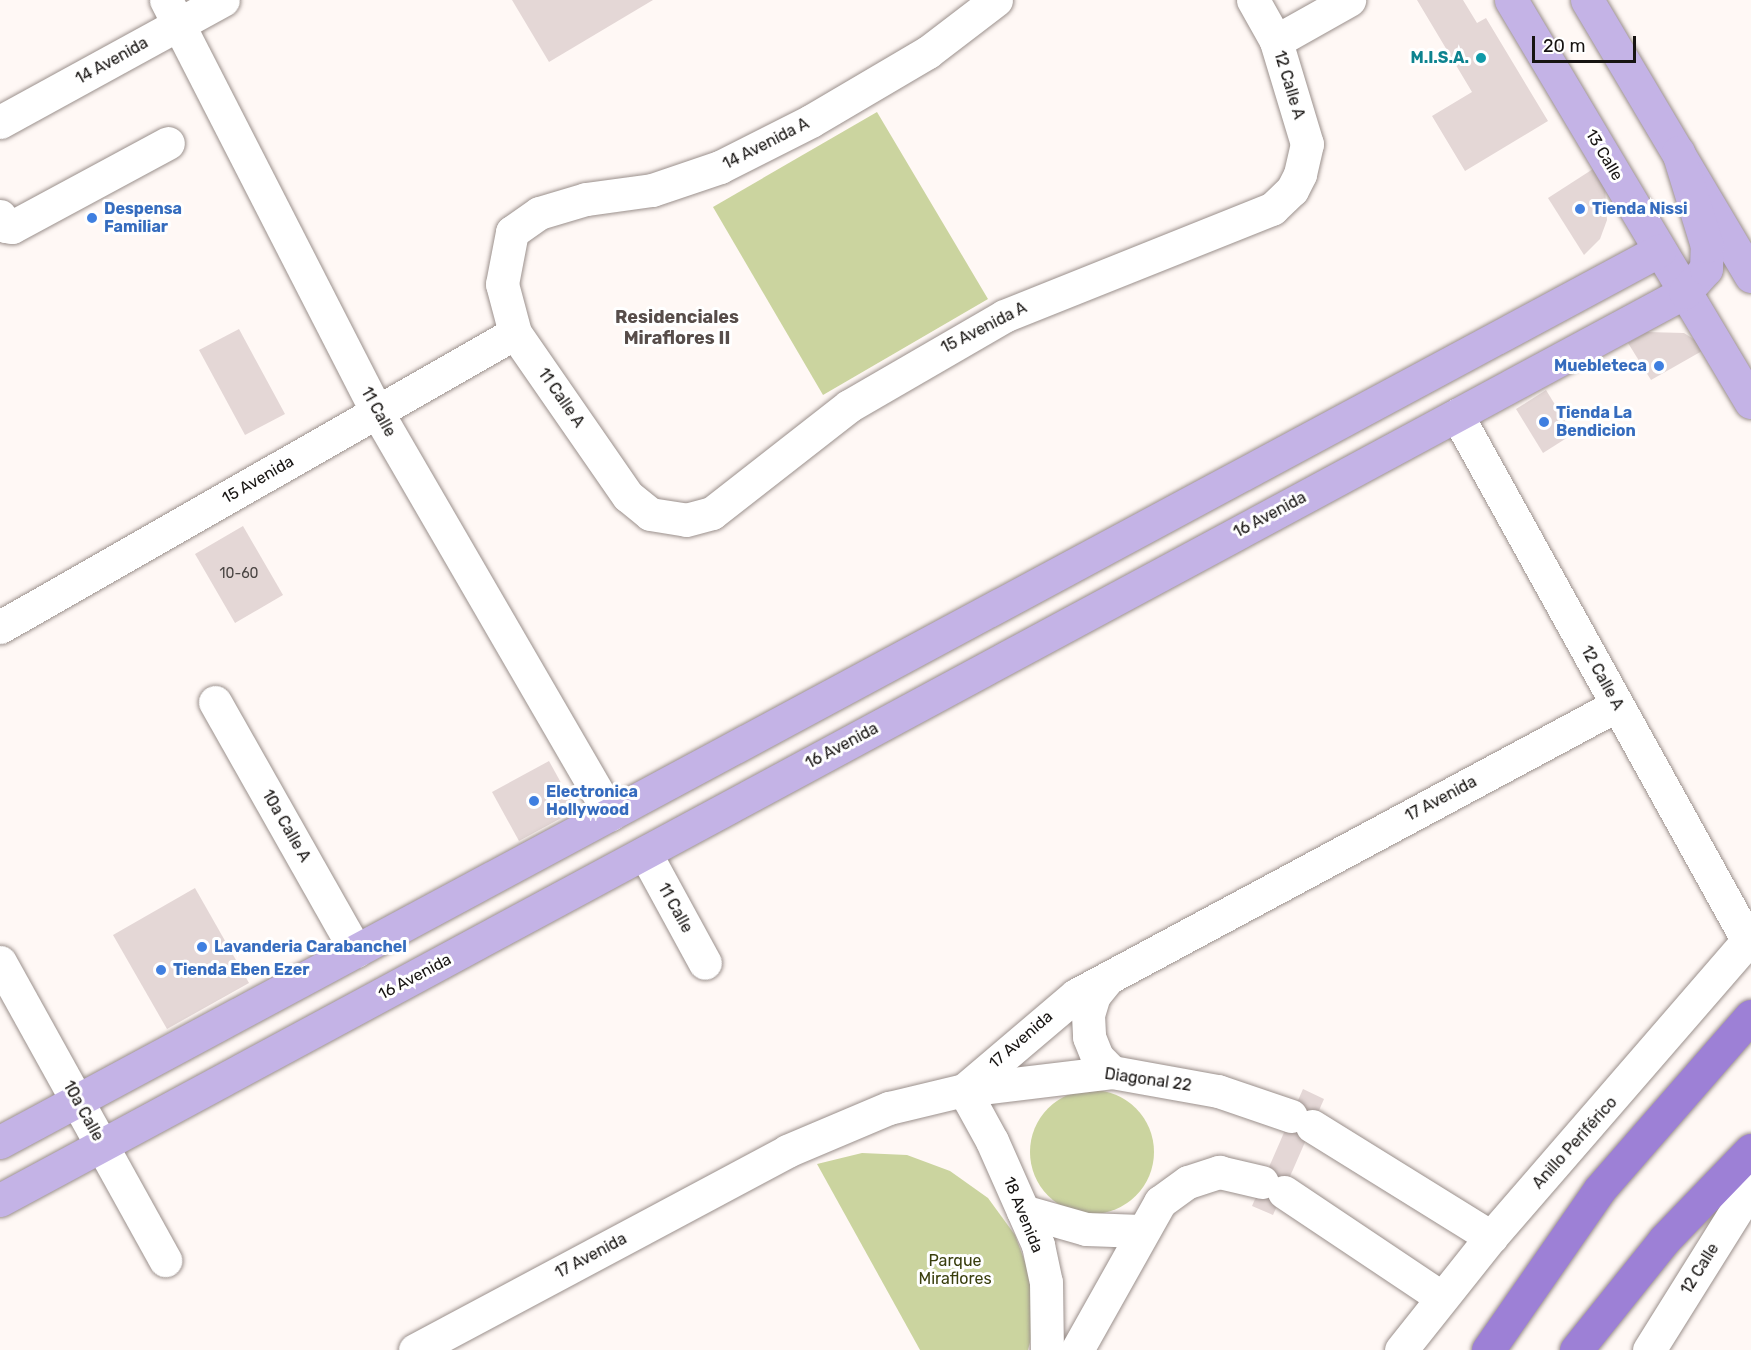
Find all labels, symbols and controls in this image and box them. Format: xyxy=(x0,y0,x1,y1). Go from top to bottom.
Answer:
scale bar xyxy=(1535,24,1638,62)
street label: 14 Avenida xyxy=(72,33,152,89)
text: 20 m xyxy=(1543,35,1585,57)
street label: 12 Calle A xyxy=(1269,48,1309,122)
place label: M.I.S.A. xyxy=(1411,48,1469,68)
marker: M.I.S.A. xyxy=(1474,51,1488,65)
street label: 14 Avenida A xyxy=(719,114,813,174)
street label: 13 Calle xyxy=(1581,126,1627,184)
place label: Despensa Familiar xyxy=(104,199,182,237)
place label: Tienda Nissi xyxy=(1592,199,1688,219)
marker: Tienda Nissi xyxy=(1573,202,1587,216)
marker: Despensa Familiar xyxy=(85,211,99,225)
street label: 15 Avenida A xyxy=(938,298,1030,358)
district label: Residenciales Miraflores II xyxy=(615,307,739,350)
place label: Muebleteca xyxy=(1554,356,1647,376)
marker: Muebleteca xyxy=(1652,359,1666,373)
street label: 11 Calle A xyxy=(533,364,589,432)
street label: 11 Calle xyxy=(357,384,399,440)
place label: Tienda La Bendicion xyxy=(1556,403,1636,441)
marker: Tienda La Bendicion xyxy=(1537,415,1551,429)
street label: 15 Avenida xyxy=(219,452,297,508)
street label: 16 Avenida xyxy=(1230,488,1310,542)
house number: 10-60 xyxy=(220,566,258,582)
street label: 12 Calle A xyxy=(1576,642,1628,714)
street label: 16 Avenida xyxy=(802,719,882,773)
street label: 17 Avenida xyxy=(1402,772,1480,826)
place label: Electronica Hollywood xyxy=(546,782,638,820)
street label: 10a Calle A xyxy=(258,786,314,866)
marker: Electronica Hollywood xyxy=(527,794,541,808)
street label: 11 Calle xyxy=(654,880,696,936)
place label: Lavanderia Carabanchel xyxy=(214,937,407,957)
marker: Lavanderia Carabanchel xyxy=(195,940,209,954)
street label: 16 Avenida xyxy=(375,950,455,1004)
place label: Tienda Eben Ezer xyxy=(173,960,310,980)
marker: Tienda Eben Ezer xyxy=(154,963,168,977)
street label: 17 Avenida xyxy=(985,1007,1057,1073)
street label: Diagonal 22 xyxy=(1103,1064,1193,1096)
street label: 10a Calle xyxy=(59,1077,107,1145)
street label: Anillo Periférico xyxy=(1529,1093,1621,1193)
street label: 18 Avenida xyxy=(999,1174,1047,1256)
street label: 17 Avenida xyxy=(552,1229,630,1283)
street label: 12 Calle xyxy=(1677,1240,1723,1298)
park label: Parque Miraflores xyxy=(918,1251,992,1289)

